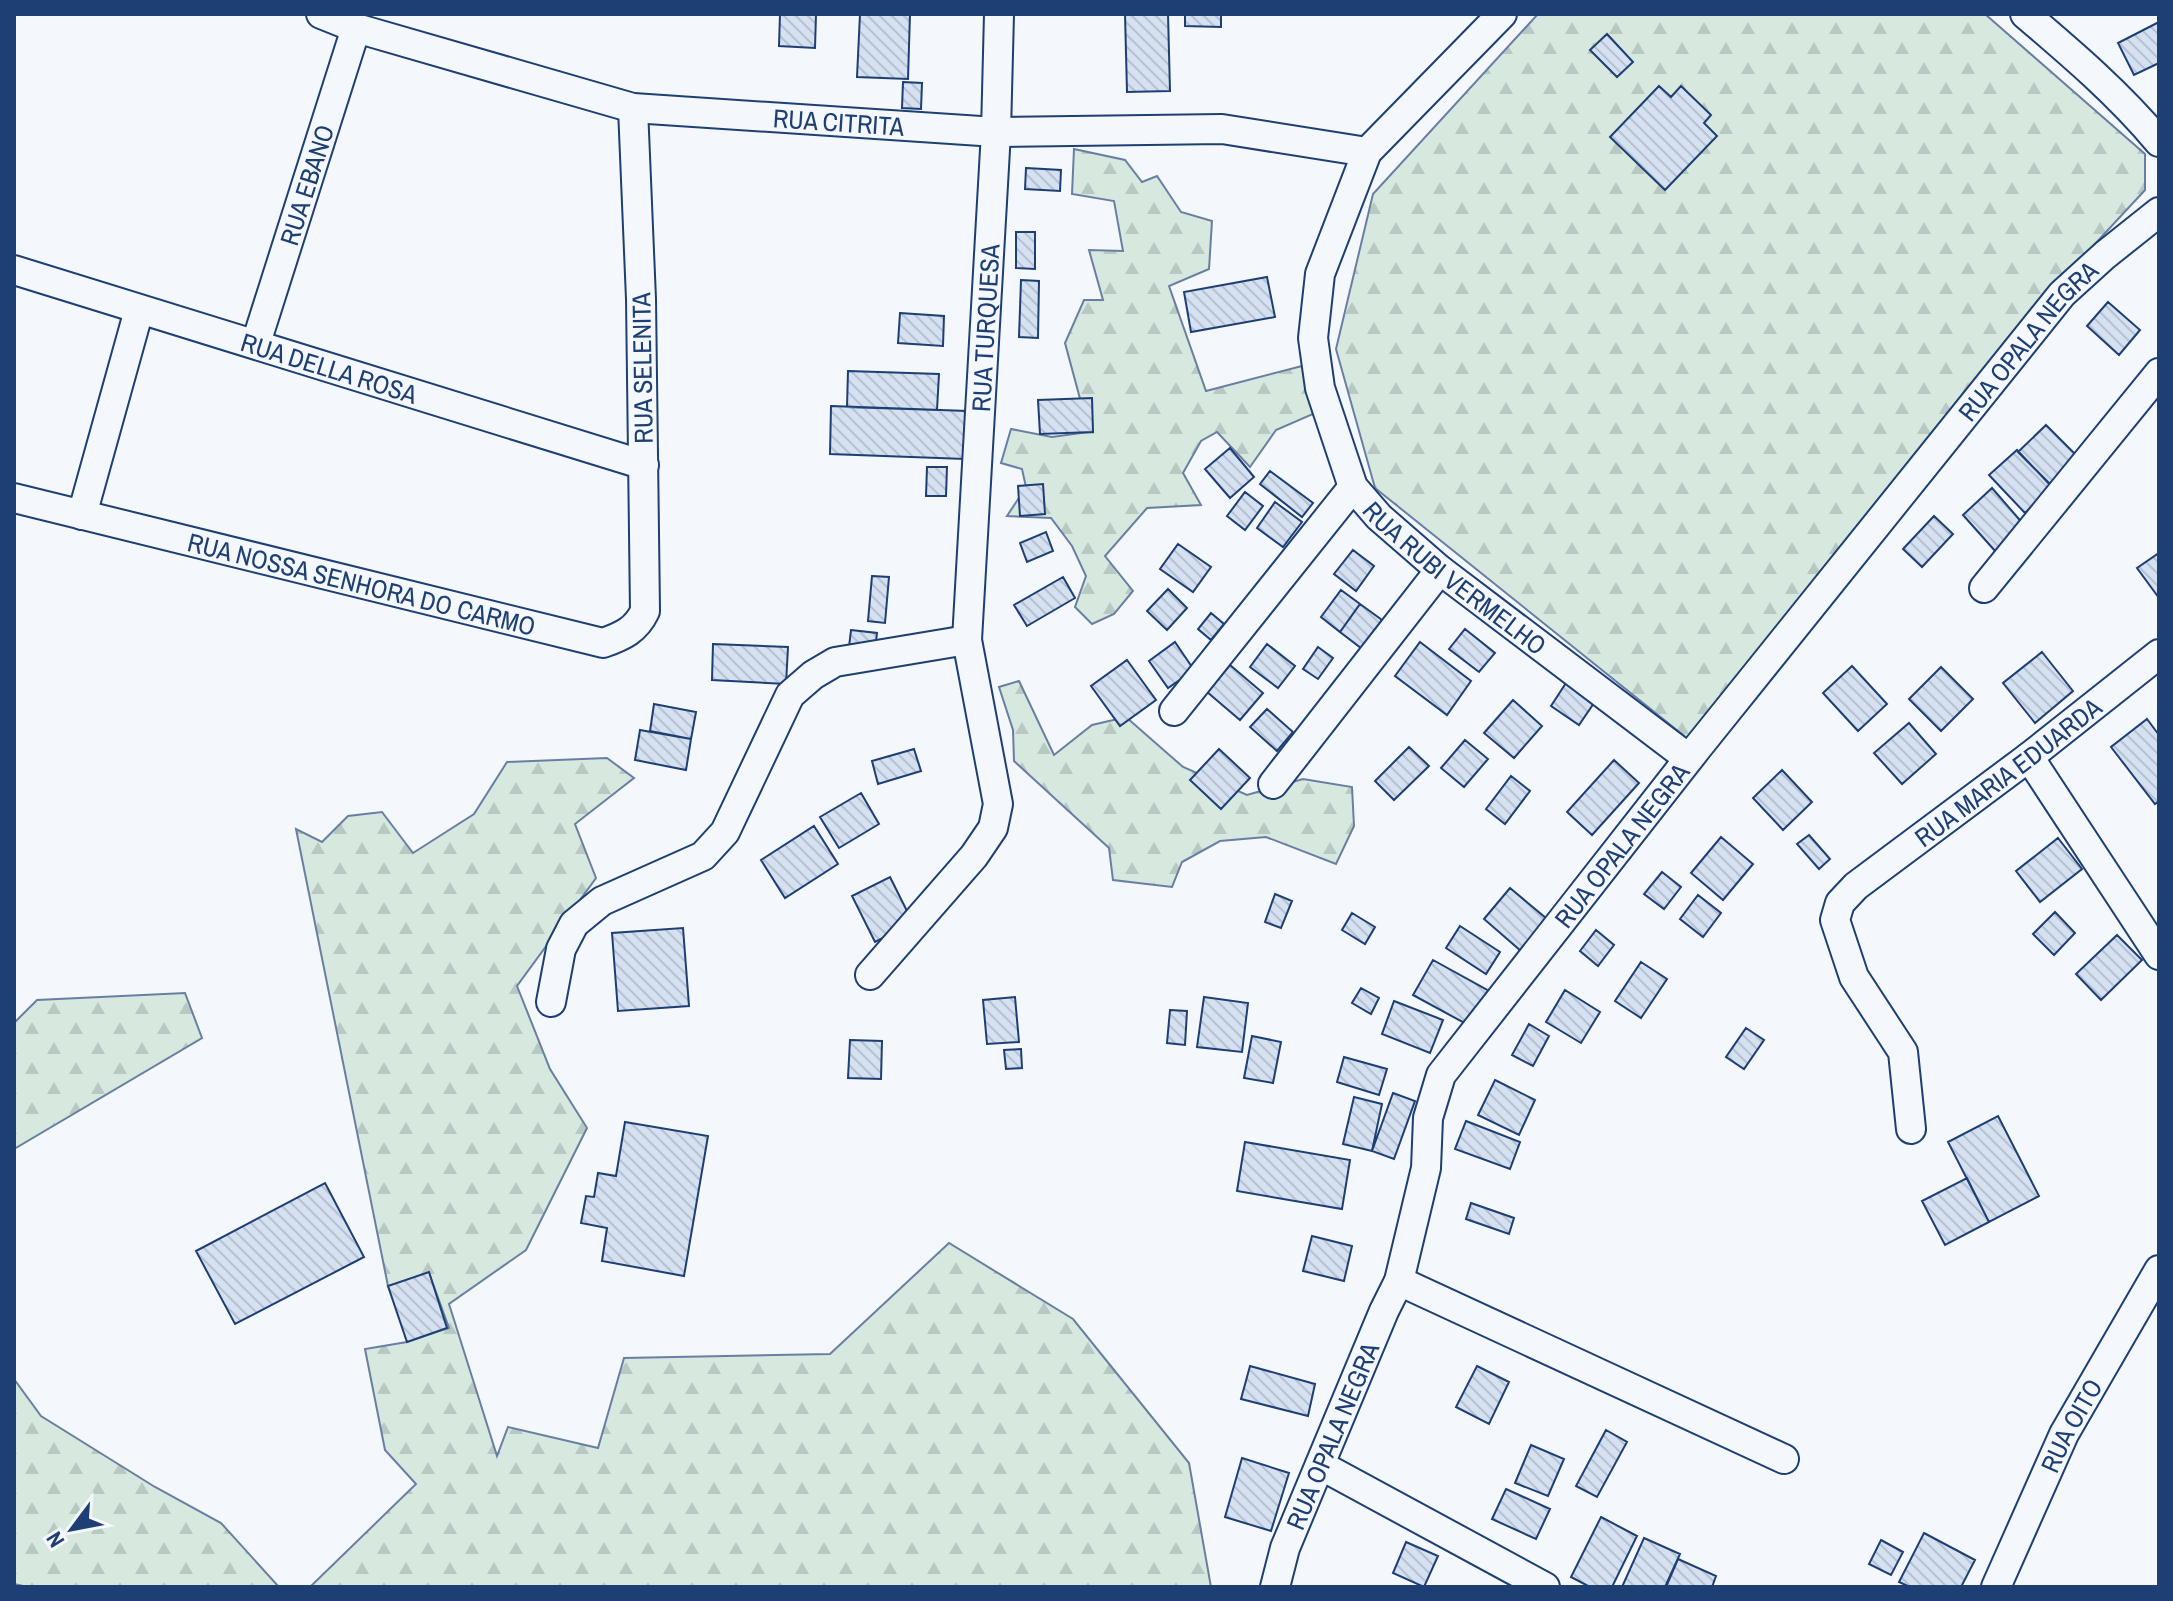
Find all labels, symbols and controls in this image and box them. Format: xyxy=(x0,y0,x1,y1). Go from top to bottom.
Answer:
street label: RUA CITRITA xyxy=(772,100,906,143)
street label: RUA EBANO xyxy=(271,120,342,249)
street label: RUA TURQUESA xyxy=(963,242,1007,413)
street label: RUA OPALA NEGRA xyxy=(1950,252,2106,428)
street label: RUA SELENITA xyxy=(623,291,661,444)
street label: RUA DELLA ROSA xyxy=(237,324,422,412)
street label: RUA RUBI VERMELHO xyxy=(1355,493,1554,662)
street label: RUA NOSSA SENHORA DO CARMO xyxy=(184,524,539,643)
street label: RUA MARIA EDUARDA xyxy=(1907,689,2109,854)
street label: RUA OPALA NEGRA xyxy=(1546,755,1697,935)
street label: RUA OPALA NEGRA xyxy=(1277,1336,1387,1535)
street label: RUA OITO xyxy=(2032,1372,2110,1478)
north arrow xyxy=(32,1489,112,1569)
text: N xyxy=(39,1526,71,1553)

